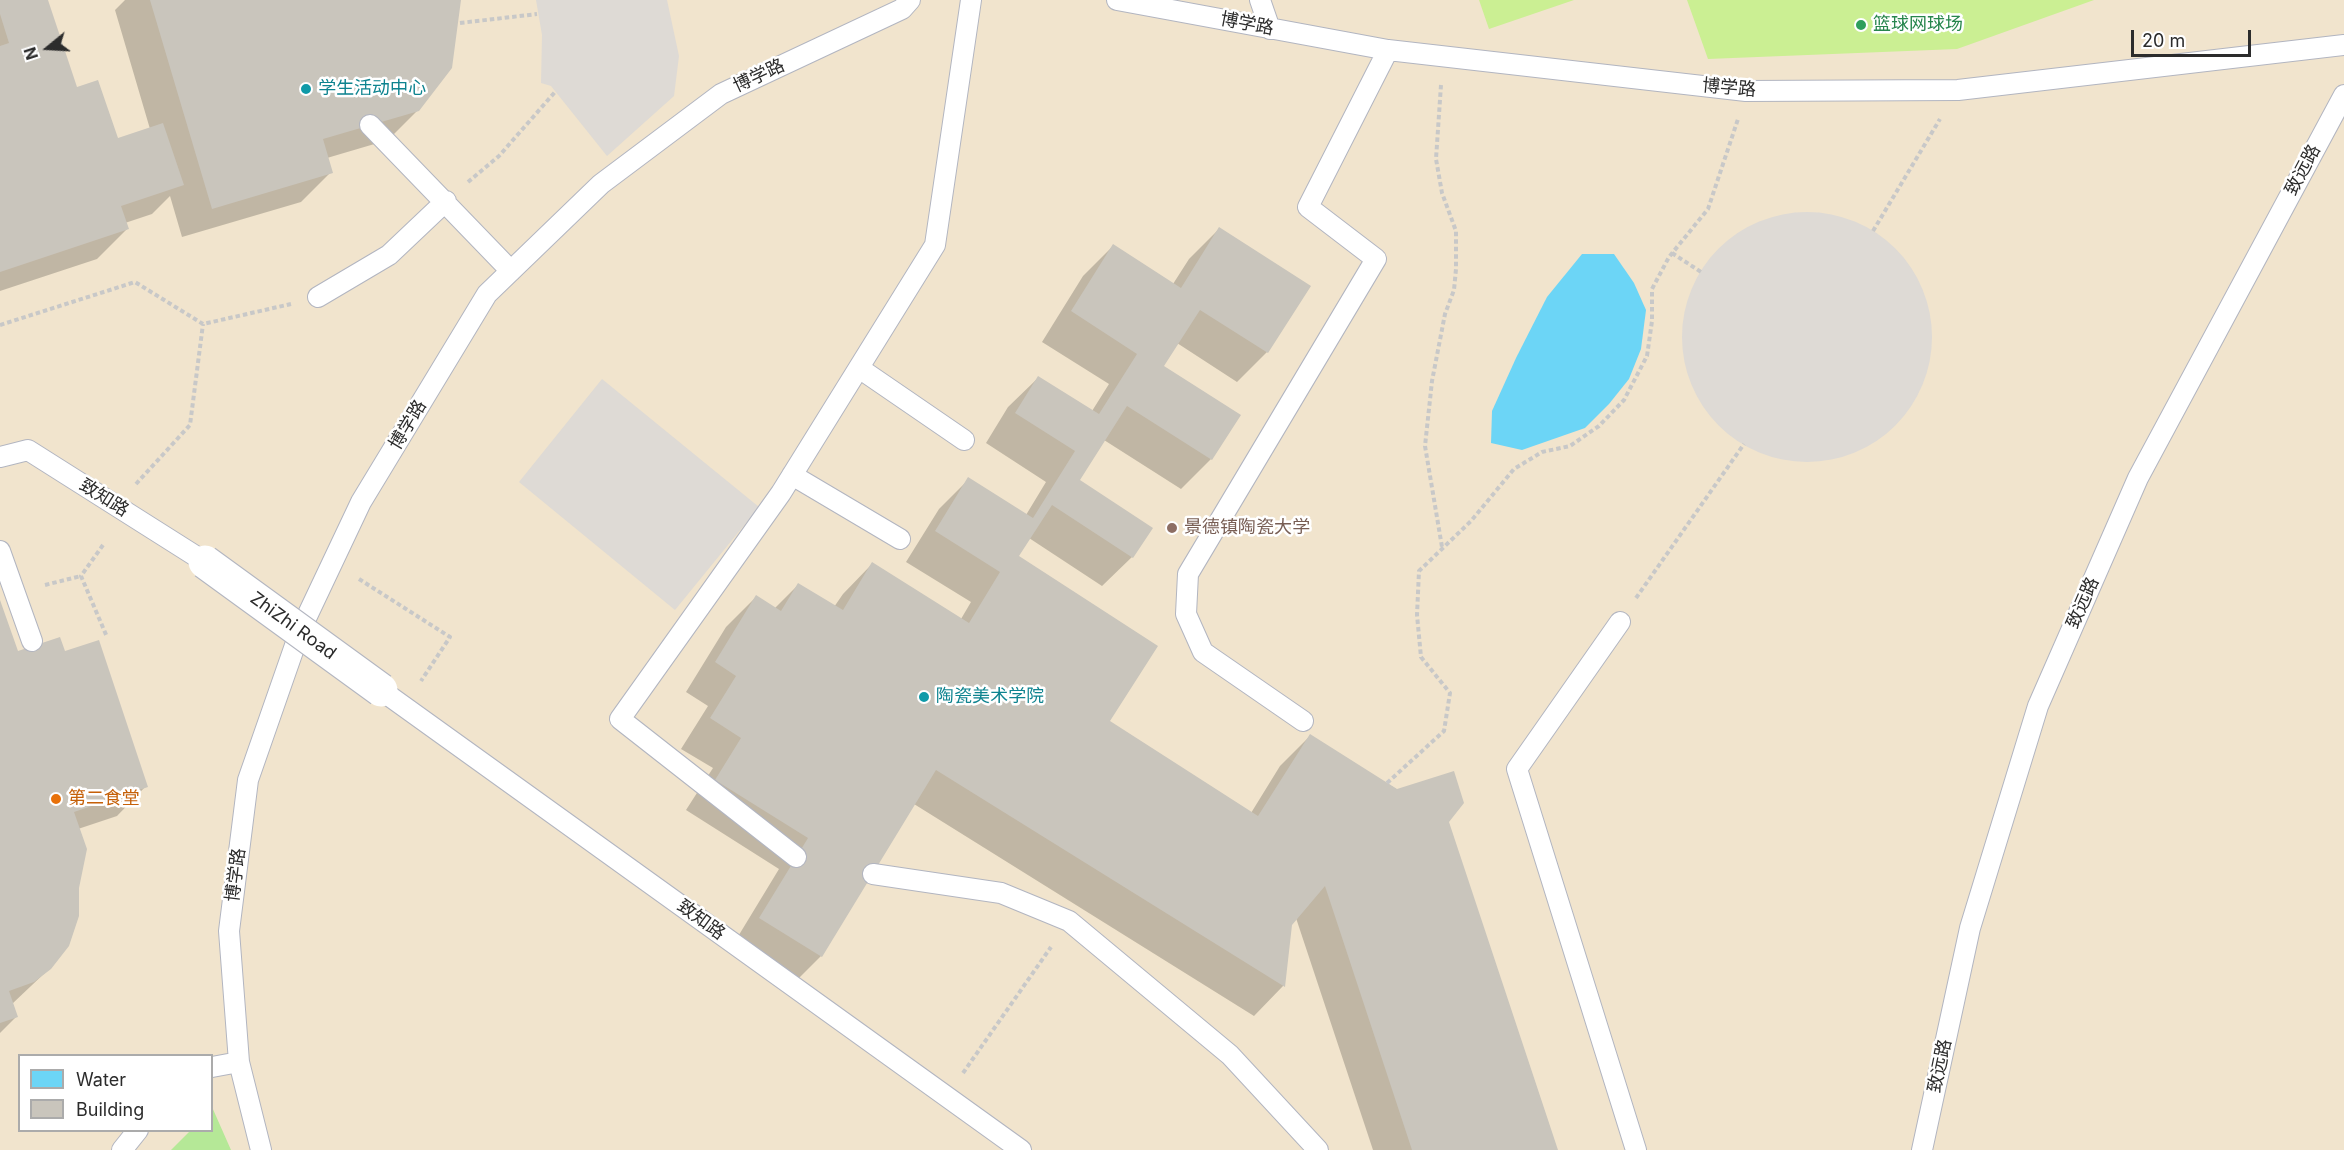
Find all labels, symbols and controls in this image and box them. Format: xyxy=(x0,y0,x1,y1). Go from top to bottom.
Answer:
street label: 博学路 xyxy=(1218,8,1276,40)
place label: 篮球网球场 xyxy=(1873,14,1963,36)
north arrow xyxy=(18,18,78,78)
marker: 篮球网球场 xyxy=(1854,18,1868,32)
scale bar xyxy=(2134,18,2254,56)
text: 20 m xyxy=(2142,30,2185,51)
text: N xyxy=(19,45,42,62)
street label: 博学路 xyxy=(730,55,788,97)
street label: 博学路 xyxy=(1701,75,1757,101)
place label: 学生活动中心 xyxy=(318,78,426,100)
marker: 学生活动中心 xyxy=(299,82,313,96)
street label: 致远路 xyxy=(2281,141,2325,199)
street label: 博学路 xyxy=(385,396,431,454)
street label: 致知路 xyxy=(75,475,133,521)
place label: 景德镇陶瓷大学 xyxy=(1184,517,1310,539)
marker: 景德镇陶瓷大学 xyxy=(1165,521,1179,535)
street label: 致远路 xyxy=(2062,574,2104,632)
street label: ZhiZhi Road xyxy=(246,588,340,664)
place label: 陶瓷美术学院 xyxy=(936,686,1044,708)
marker: 陶瓷美术学院 xyxy=(917,690,931,704)
place label: 第二食堂 xyxy=(68,788,140,810)
marker: 第二食堂 xyxy=(49,792,63,806)
street label: 博学路 xyxy=(222,847,250,903)
street label: 致知路 xyxy=(673,895,729,945)
street label: 致远路 xyxy=(1924,1037,1956,1095)
legend xyxy=(18,1054,213,1132)
text: Water xyxy=(76,1069,126,1090)
text: Building xyxy=(76,1099,144,1120)

